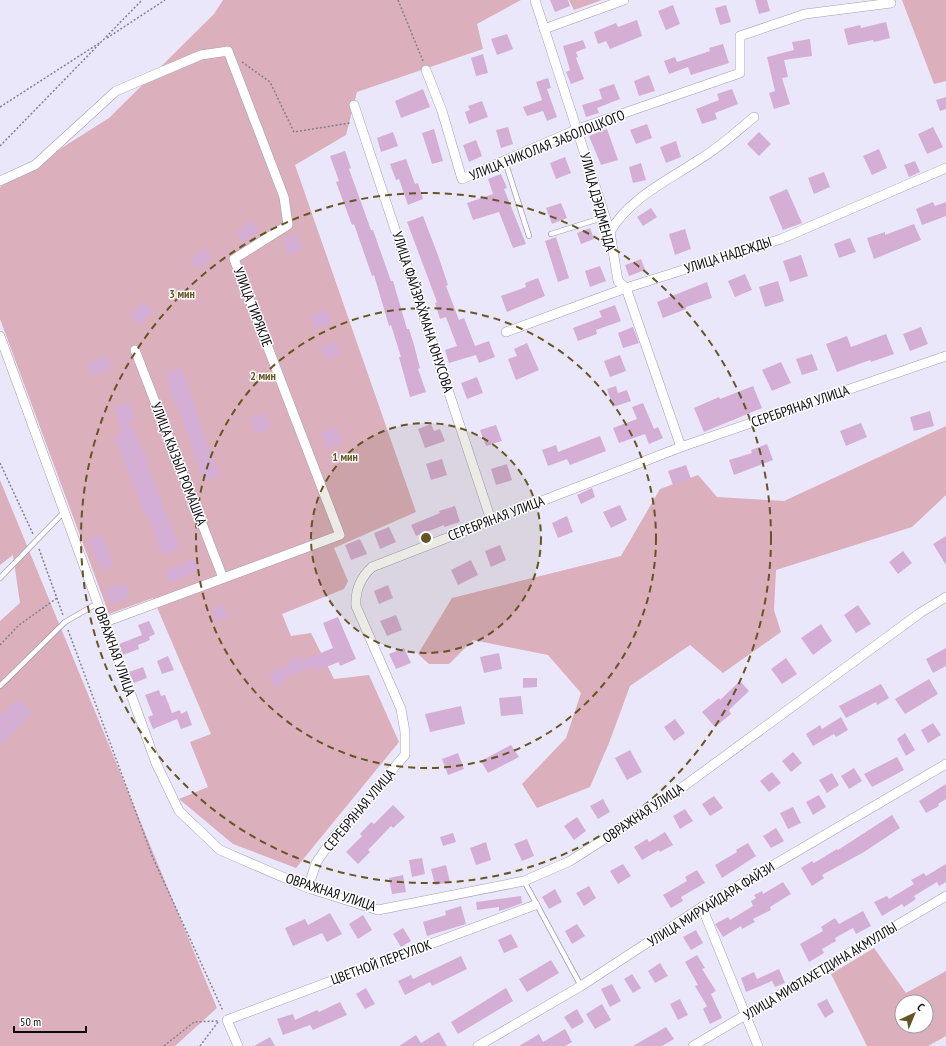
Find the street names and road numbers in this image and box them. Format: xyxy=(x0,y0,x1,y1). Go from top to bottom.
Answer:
street label: УЛИЦА НИКОЛАЯ ЗАБОЛОЦКОГО xyxy=(467,105,628,184)
street label: УЛИЦА ДЭРДМЕНДА xyxy=(576,151,620,254)
street label: УЛИЦА ФАЙЗРАХМАНА ЮНУСОВА xyxy=(388,229,458,395)
street label: УЛИЦА НАДЕЖДЫ xyxy=(682,232,774,278)
street label: УЛИЦА ТИРЯКЛЕ xyxy=(230,265,276,349)
street label: СЕРЕБРЯНАЯ УЛИЦА xyxy=(749,381,852,431)
street label: УЛИЦА КЫЗЫЛ РОМАШКА xyxy=(147,400,211,529)
street label: СЕРЕБРЯНАЯ УЛИЦА xyxy=(445,491,547,545)
street label: ОВРАЖНАЯ УЛИЦА xyxy=(90,604,140,699)
street label: СЕРЕБРЯНАЯ УЛИЦА xyxy=(319,765,399,855)
street label: ОВРАЖНАЯ УЛИЦА xyxy=(599,779,687,847)
street label: УЛИЦА МИРХАЙДАРА ФАЙЗИ xyxy=(644,858,778,950)
street label: ОВРАЖНАЯ УЛИЦА xyxy=(284,869,379,915)
street label: УЛИЦА МИФТАХЕТДИНА АКМУЛЛЫ xyxy=(740,918,900,1024)
street label: ЦВЕТНОЙ ПЕРЕУЛОК xyxy=(328,935,434,989)

